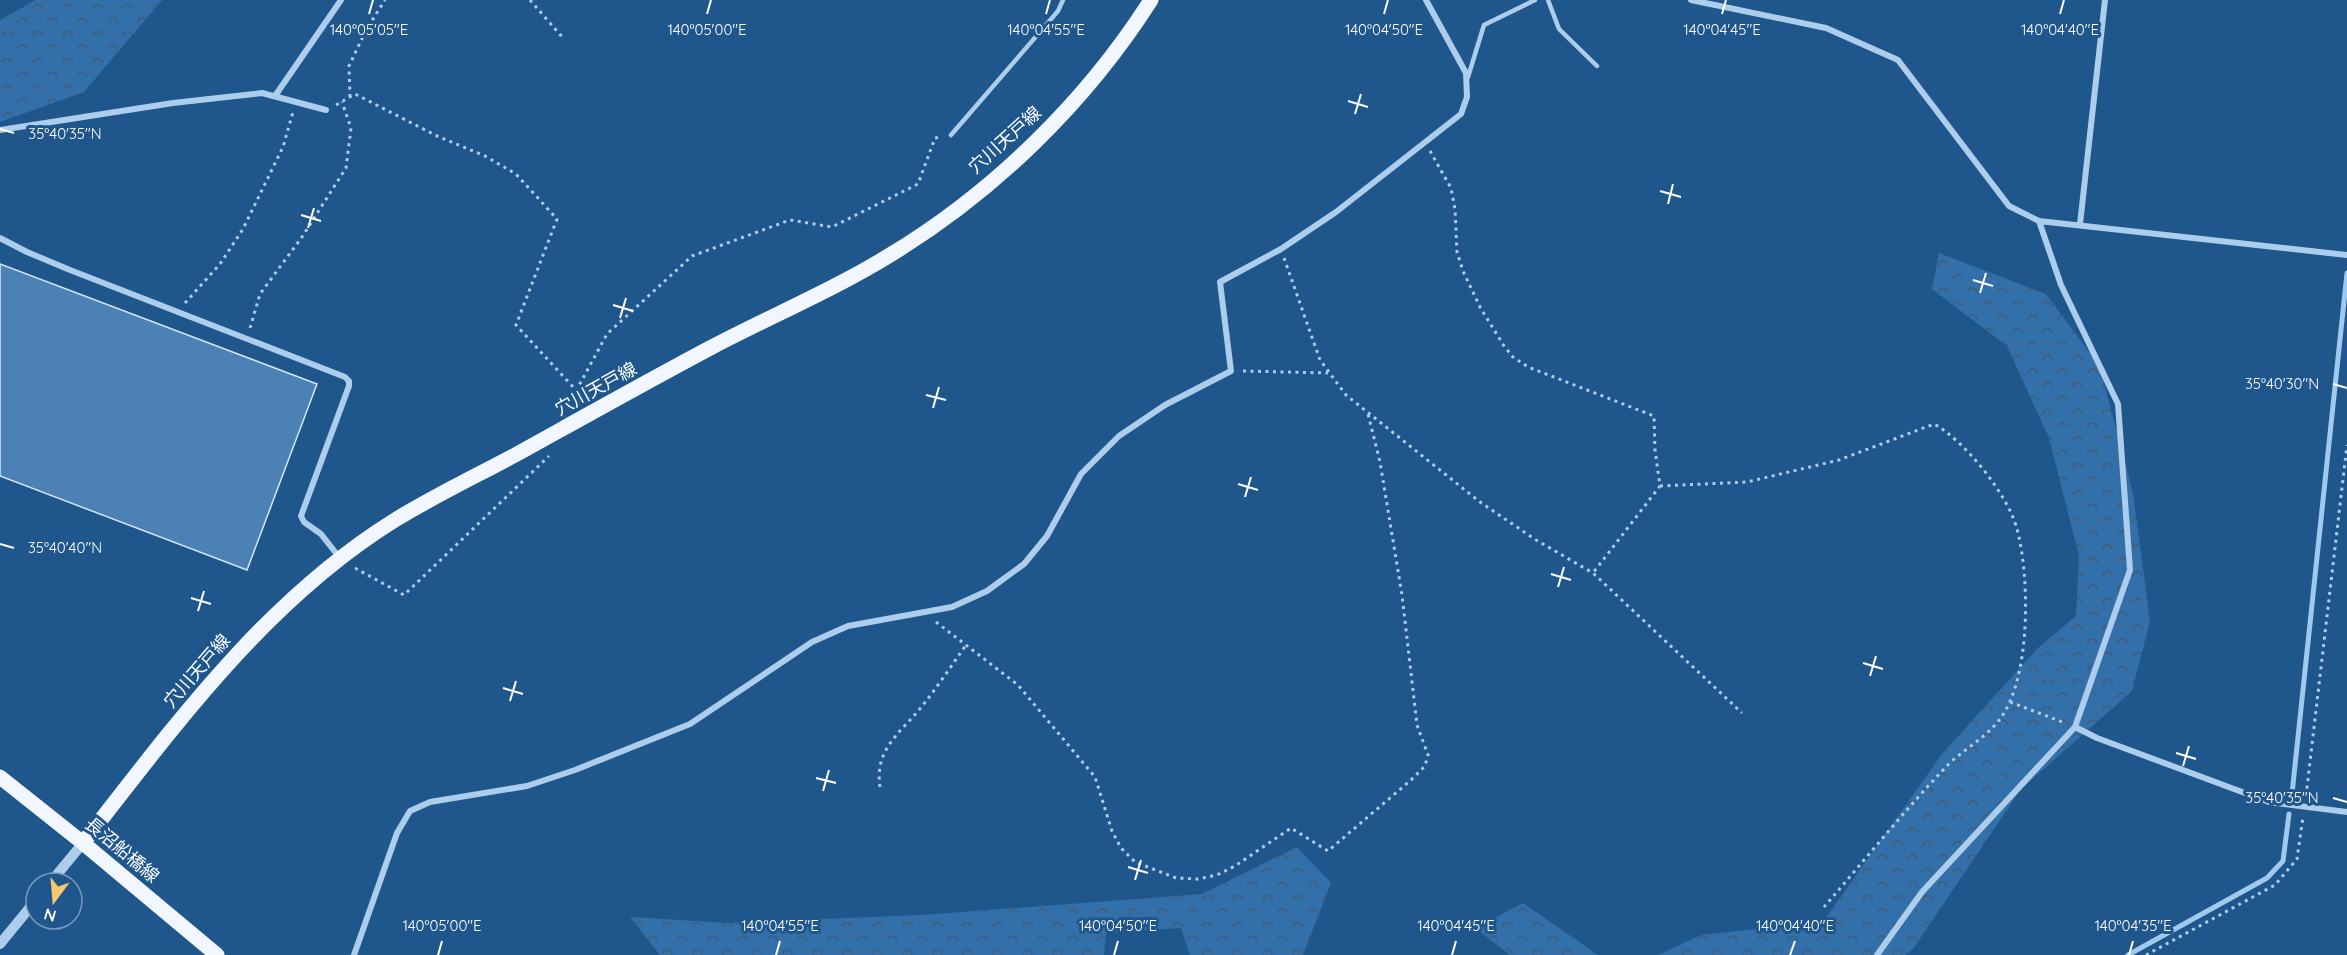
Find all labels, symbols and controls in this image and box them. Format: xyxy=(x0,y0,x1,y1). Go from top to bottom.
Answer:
text: 140°05'05"E xyxy=(330,20,408,39)
text: 140°05'00"E xyxy=(667,20,747,39)
text: 140°04'55"E xyxy=(1007,20,1085,39)
text: 140°04'50"E xyxy=(1345,20,1423,39)
text: 140°04'45"E xyxy=(1683,20,1761,39)
text: 140°04'40"E xyxy=(2021,20,2099,39)
street label: 穴川天戸線 xyxy=(964,101,1046,178)
text: 35°40'35"N xyxy=(28,124,102,143)
street label: 穴川天戸線 xyxy=(551,357,641,420)
text: 35°40'30"N xyxy=(2245,374,2319,393)
text: 35°40'40"N xyxy=(28,538,102,557)
street label: 穴川天戸線 xyxy=(158,629,235,712)
text: 35°40'35"N xyxy=(2245,788,2319,807)
street label: 長沼船橋線 xyxy=(80,812,164,887)
north arrow xyxy=(24,871,84,931)
text: N xyxy=(41,904,58,927)
text: 140°05'00"E xyxy=(402,916,482,935)
text: 140°04'55"E xyxy=(741,916,819,935)
text: 140°04'50"E xyxy=(1079,916,1157,935)
text: 140°04'45"E xyxy=(1417,916,1495,935)
text: 140°04'40"E xyxy=(1756,916,1834,935)
text: 140°04'35"E xyxy=(2094,916,2172,935)

